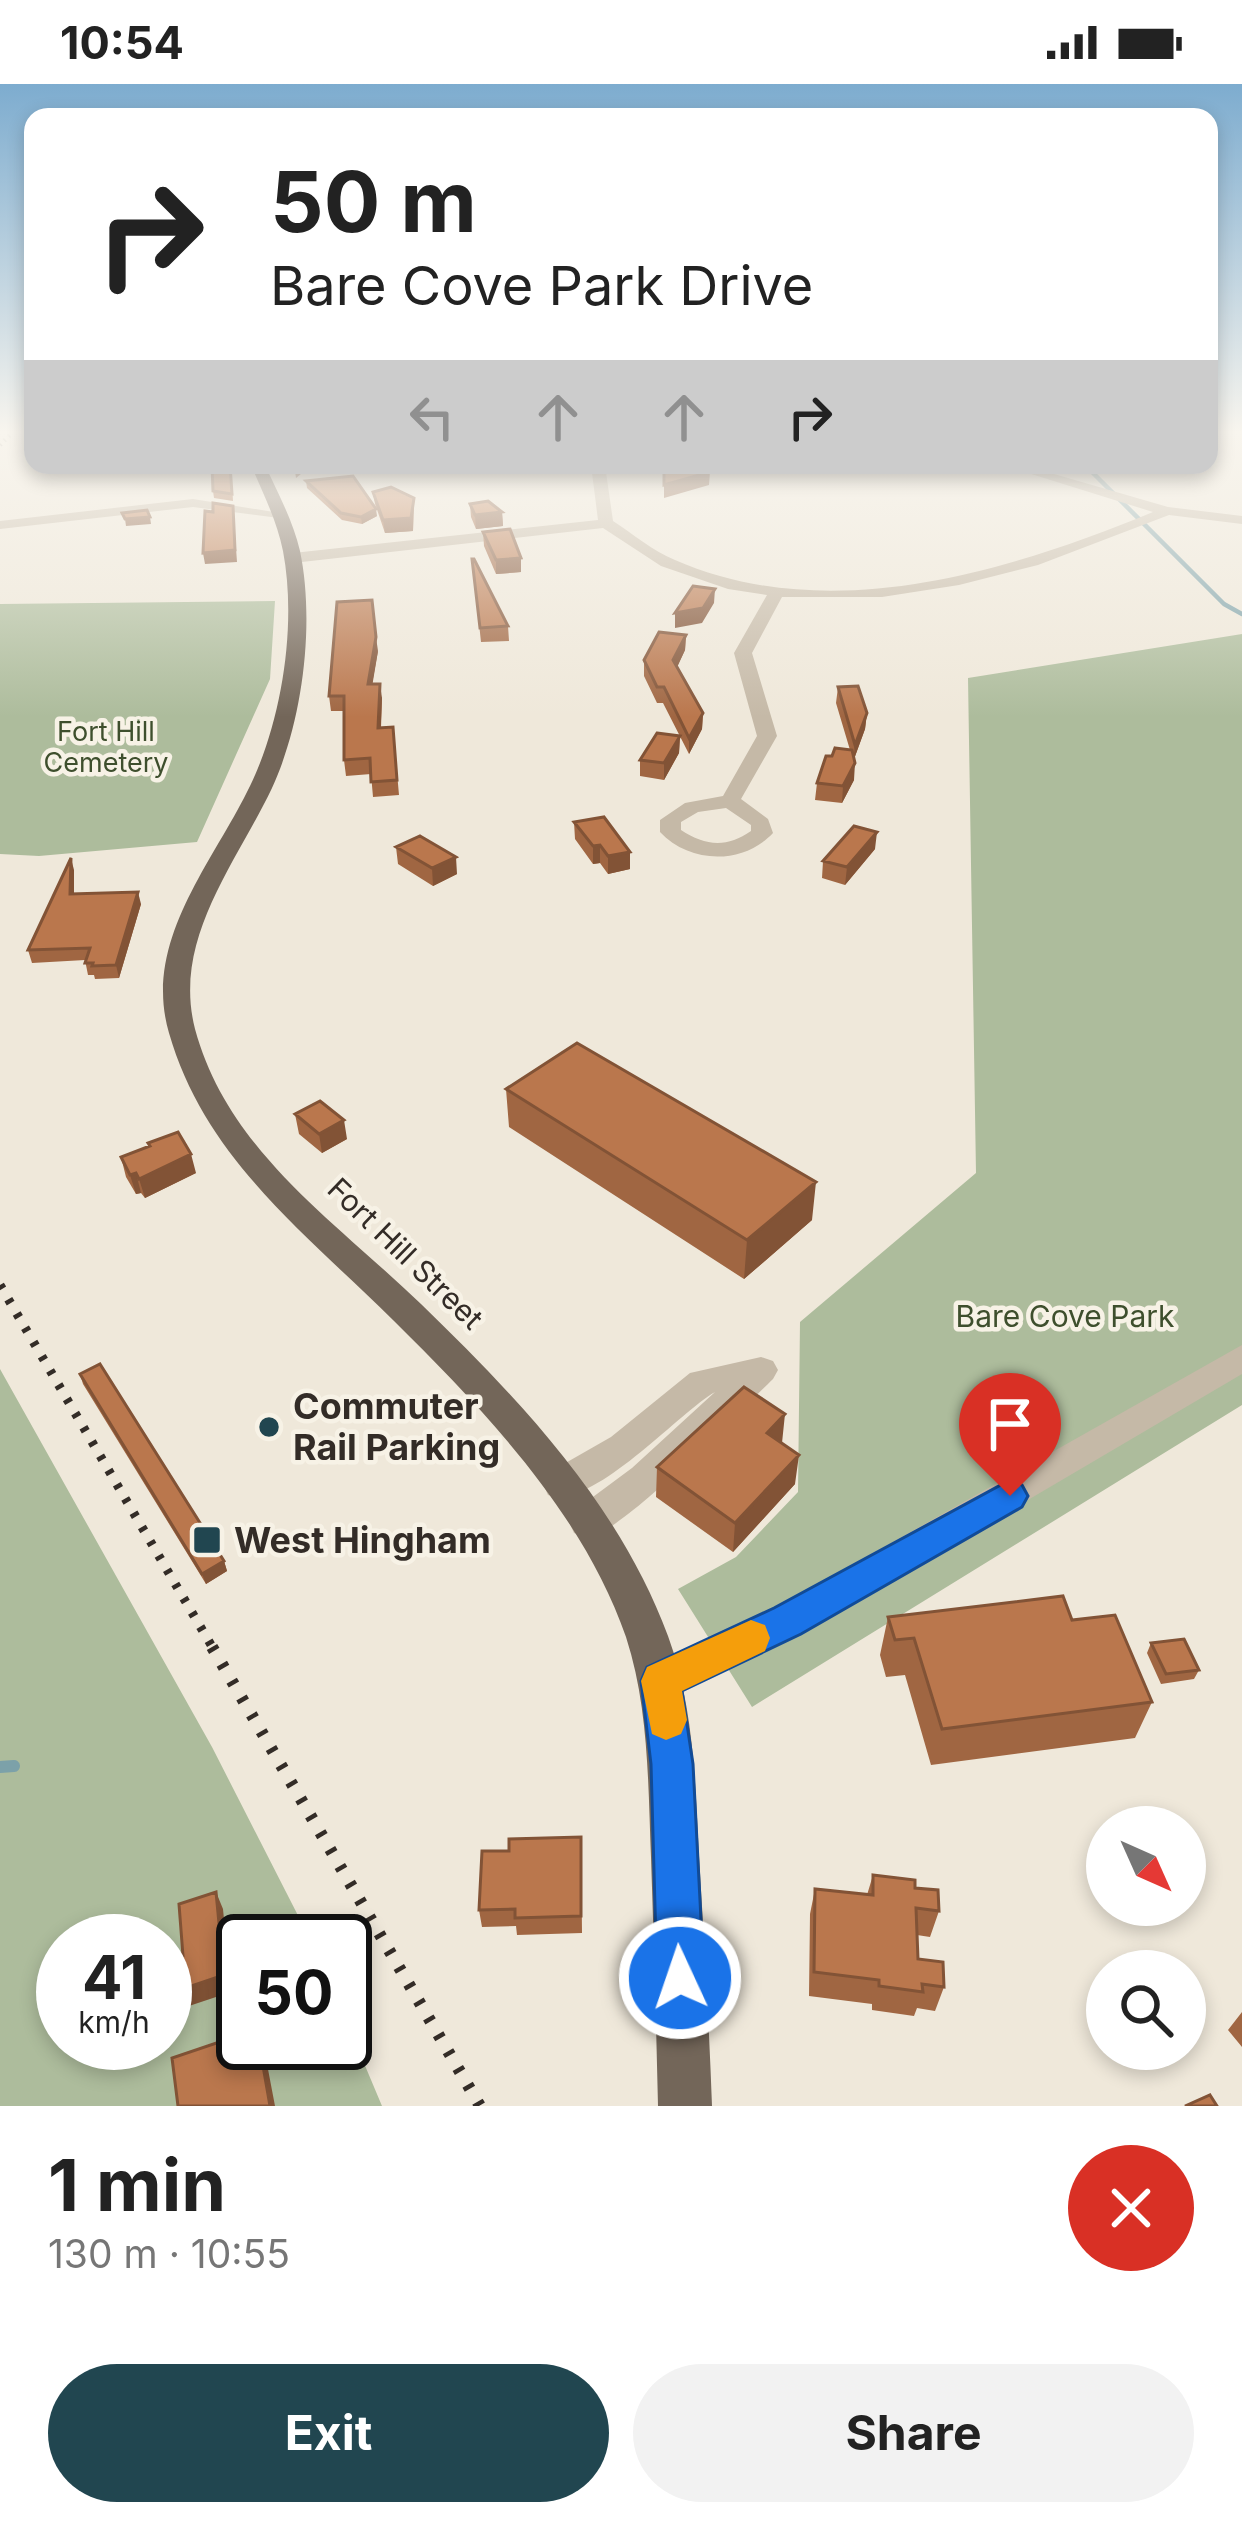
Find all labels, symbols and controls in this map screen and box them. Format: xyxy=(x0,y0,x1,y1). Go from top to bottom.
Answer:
text: 10:54 xyxy=(60,15,184,70)
text: 50 m xyxy=(270,151,477,252)
icon: right xyxy=(72,156,228,312)
text: Bare Cove Park Drive xyxy=(270,253,813,318)
icon: left xyxy=(399,384,465,450)
icon: ahead xyxy=(525,384,591,450)
icon: ahead xyxy=(651,384,717,450)
icon: right xyxy=(777,384,843,450)
park label: Fort Hill Cemetery xyxy=(44,715,168,779)
street label: Fort Hill Street xyxy=(321,1170,491,1336)
park label: Bare Cove Park xyxy=(956,1298,1175,1334)
pin xyxy=(959,1373,1061,1496)
place label: Commuter Rail Parking xyxy=(293,1384,500,1469)
icon: arrive xyxy=(977,1391,1043,1457)
marker: Commuter Rail Parking xyxy=(256,1414,282,1440)
place label: West Hingham xyxy=(234,1518,491,1562)
marker: West Hingham xyxy=(191,1524,223,1556)
north arrow xyxy=(1086,1806,1206,1926)
map controls xyxy=(1086,1806,1206,2070)
speed limit sign: 50 xyxy=(216,1914,372,2070)
position arrow xyxy=(617,1915,743,2041)
text: 41 xyxy=(82,1941,146,2013)
button: search xyxy=(1086,1950,1206,2070)
text: km/h xyxy=(78,2004,150,2040)
text: 1 min xyxy=(48,2141,226,2228)
button: close xyxy=(1068,2145,1194,2271)
text: 130 m · 10:55 xyxy=(48,2230,290,2277)
button: Exit xyxy=(48,2364,609,2502)
button: Share xyxy=(633,2364,1194,2502)

